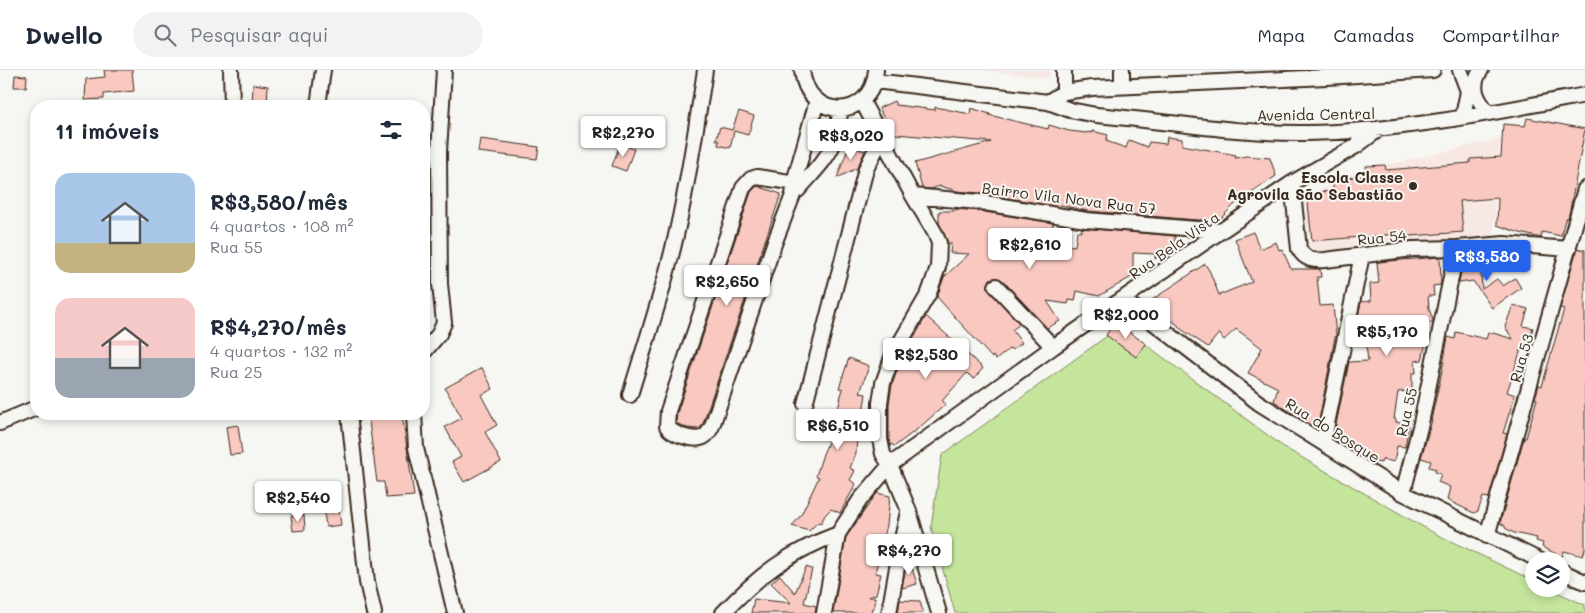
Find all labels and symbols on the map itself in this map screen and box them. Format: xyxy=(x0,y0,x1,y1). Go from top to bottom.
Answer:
street label: Avenida Central xyxy=(1257,103,1375,125)
pin: R$2,270 xyxy=(577,116,669,158)
pin: R$3,020 xyxy=(805,118,897,161)
place label: Escola Classe Agrovila São Sebastião xyxy=(1227,167,1403,204)
street label: Bairro Vila Nova Rua 57 xyxy=(981,177,1157,219)
marker: Escola Classe Agrovila São Sebastião xyxy=(1407,180,1419,192)
street label: Rua Bela Vista xyxy=(1125,206,1223,284)
street label: Rua 54 xyxy=(1356,224,1408,250)
pin: R$2,610 xyxy=(984,228,1076,270)
pin: R$3,580 xyxy=(1441,240,1533,282)
pin: R$2,650 xyxy=(681,264,773,307)
pin: R$2,000 xyxy=(1080,298,1172,340)
pin: R$5,170 xyxy=(1341,314,1433,357)
street label: Rua 53 xyxy=(1505,331,1537,385)
pin: R$2,530 xyxy=(880,338,972,380)
street label: Rua 55 xyxy=(1391,386,1421,438)
street label: Rua do Bosque xyxy=(1282,393,1384,467)
pin: R$6,510 xyxy=(792,408,884,451)
pin: R$2,540 xyxy=(252,480,344,523)
pin: R$4,270 xyxy=(863,534,955,576)

